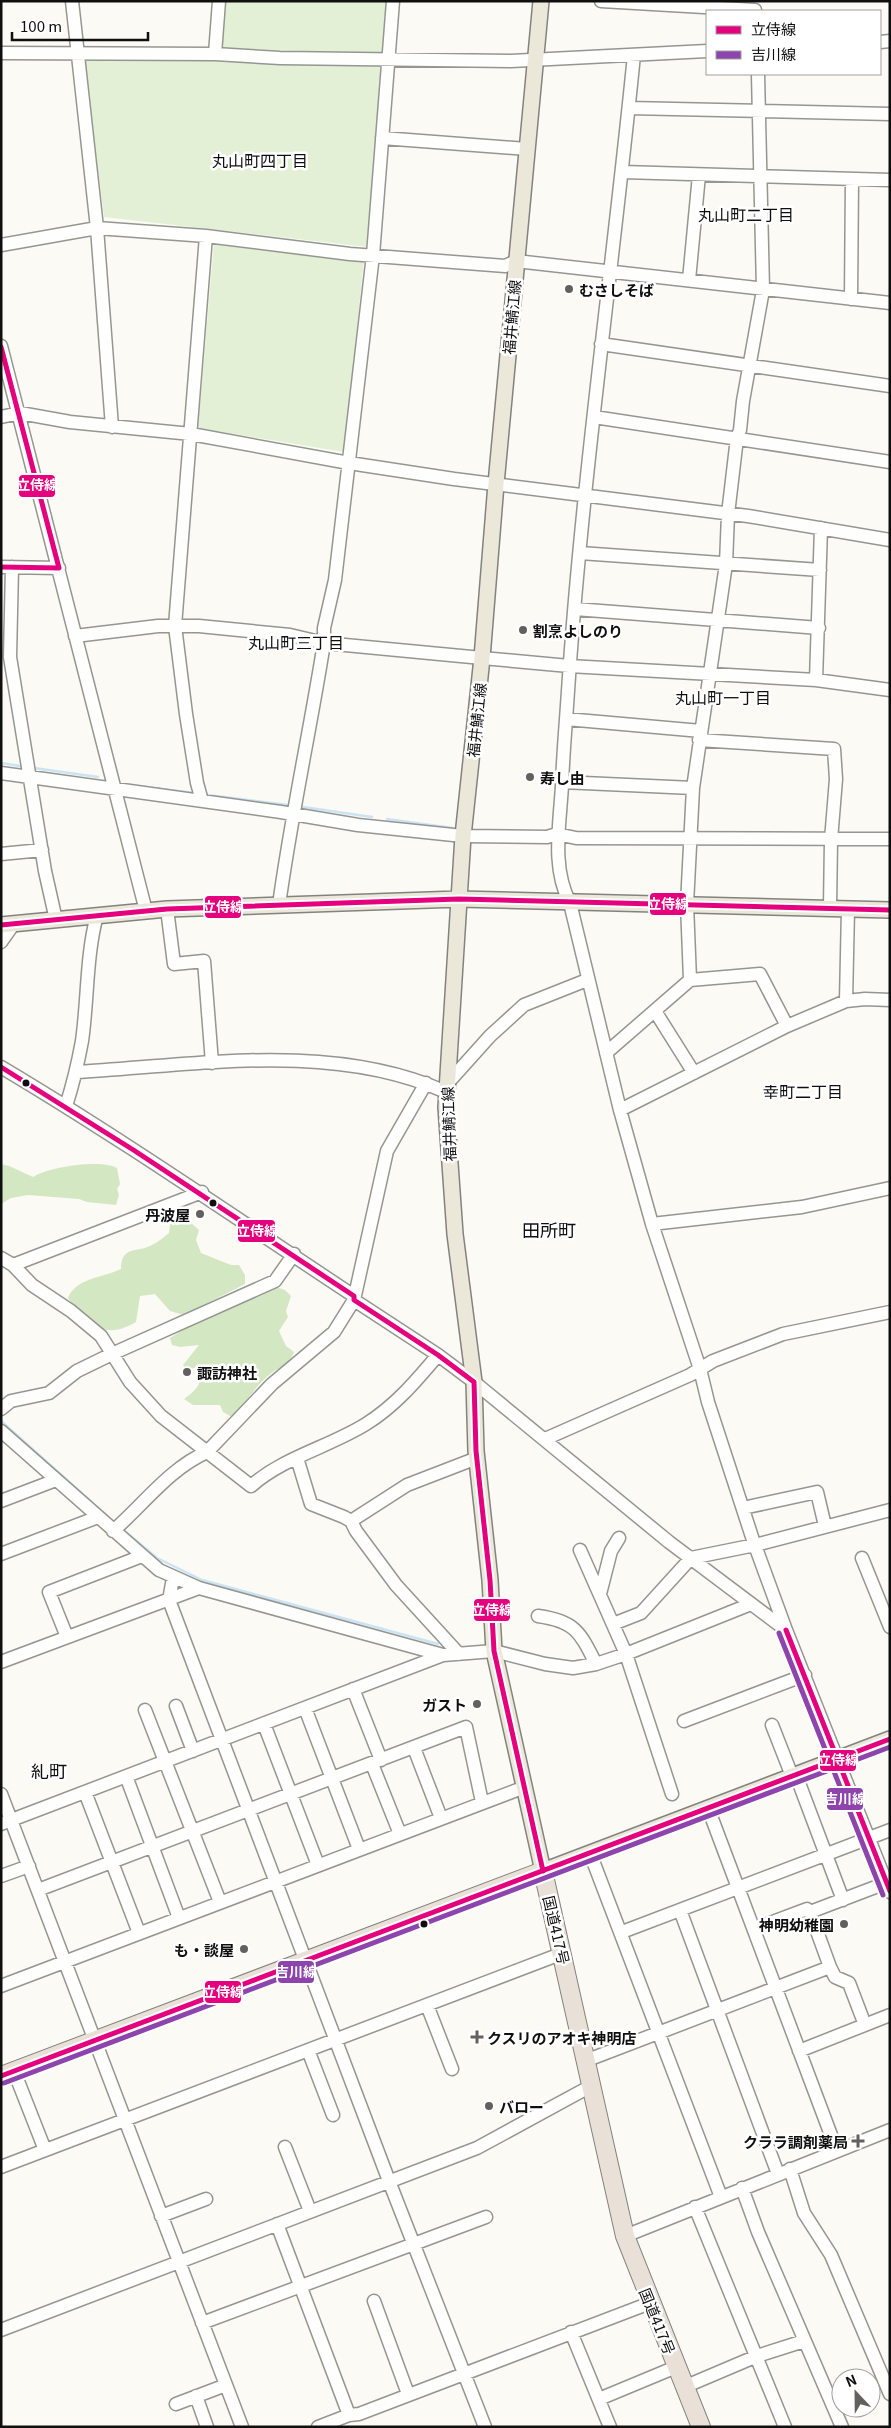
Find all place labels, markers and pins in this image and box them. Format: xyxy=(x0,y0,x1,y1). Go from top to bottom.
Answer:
place label: むさしそば xyxy=(579,279,654,300)
marker: むさしそば xyxy=(563,283,575,295)
place label: 割烹よしのり xyxy=(533,620,623,641)
marker: 割烹よしのり xyxy=(517,624,529,636)
place label: 寿し由 xyxy=(540,767,585,788)
marker: 寿し由 xyxy=(524,771,536,783)
unlabelled marker xyxy=(21,1078,31,1088)
unlabelled marker xyxy=(208,1198,218,1208)
place label: 丹波屋 xyxy=(145,1204,190,1225)
marker: 丹波屋 xyxy=(194,1208,206,1220)
place label: 諏訪神社 xyxy=(197,1362,257,1383)
marker: 諏訪神社 xyxy=(181,1366,193,1378)
place label: ガスト xyxy=(422,1694,467,1715)
marker: ガスト xyxy=(471,1698,483,1710)
place label: 神明幼稚園 xyxy=(758,1914,834,1935)
marker: 神明幼稚園 xyxy=(838,1918,850,1930)
unlabelled marker xyxy=(419,1919,429,1929)
place label: も・談屋 xyxy=(174,1939,234,1960)
marker: も・談屋 xyxy=(238,1943,250,1955)
place label: クスリのアオキ神明店 xyxy=(487,2027,637,2048)
marker: クスリのアオキ神明店 xyxy=(471,2031,483,2043)
place label: バロー xyxy=(499,2096,544,2117)
marker: バロー xyxy=(483,2100,495,2112)
place label: クララ調剤薬局 xyxy=(743,2131,848,2152)
marker: クララ調剤薬局 xyxy=(852,2135,864,2147)

